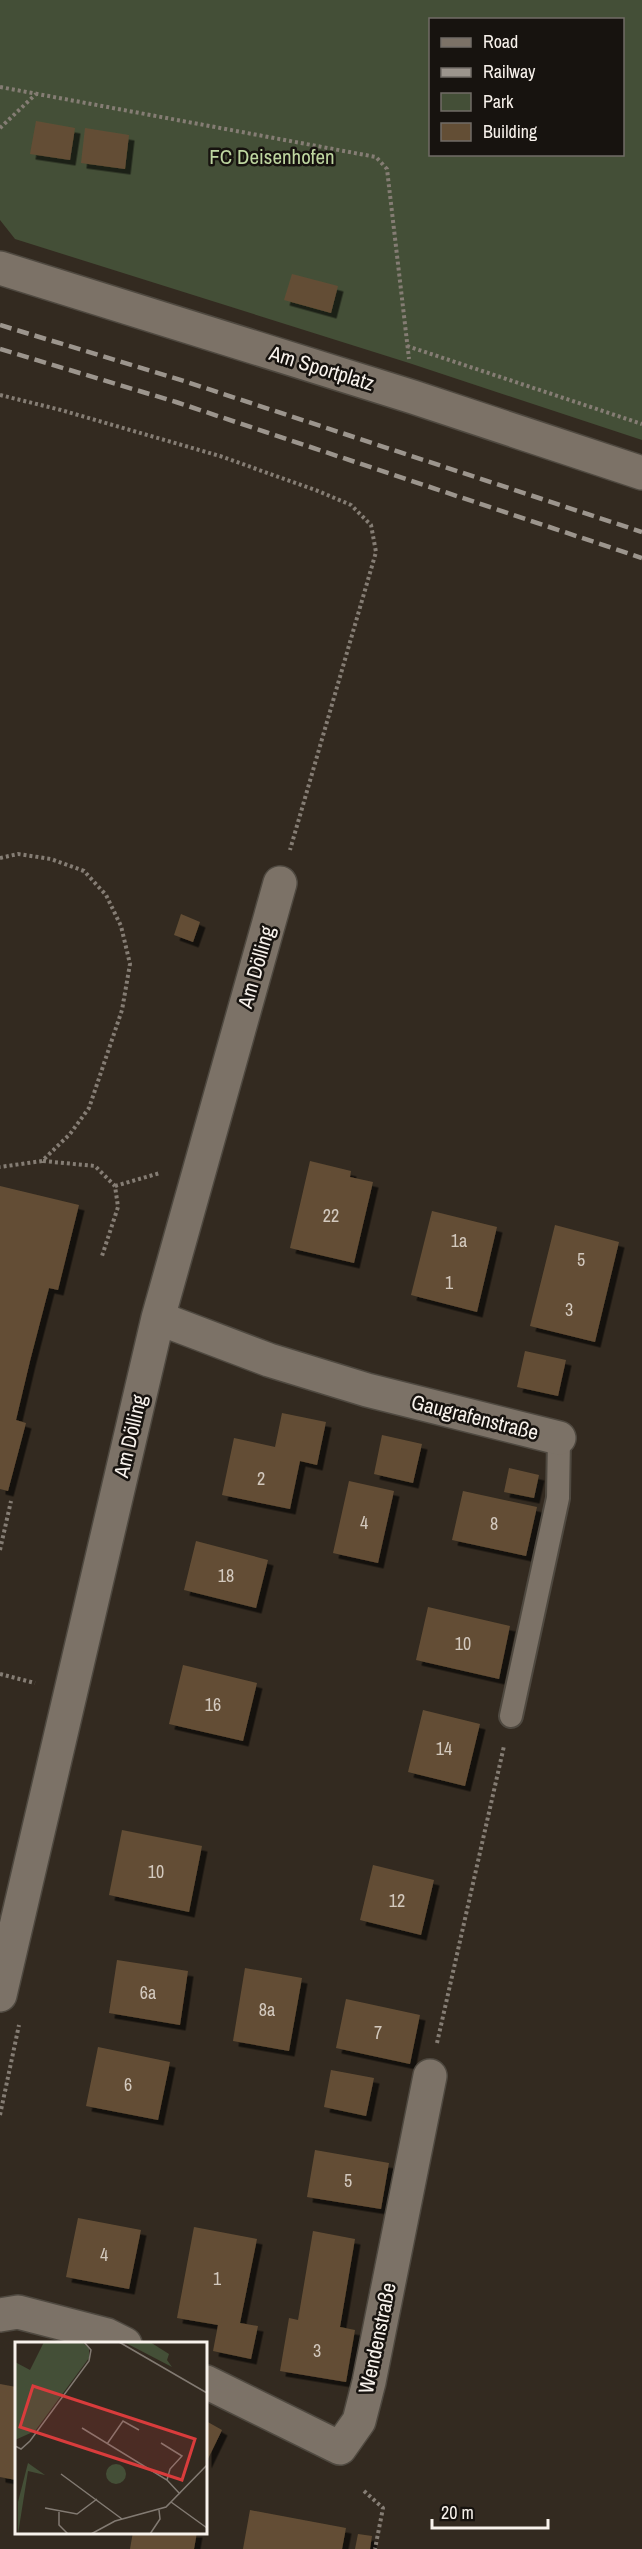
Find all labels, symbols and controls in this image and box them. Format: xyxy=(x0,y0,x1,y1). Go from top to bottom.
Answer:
legend xyxy=(429,18,624,156)
text: Road xyxy=(483,29,518,54)
text: Railway xyxy=(483,59,536,84)
text: Park xyxy=(483,89,514,114)
text: Building xyxy=(483,119,538,144)
park label: FC Deisenhofen xyxy=(209,142,335,171)
street label: Am Sportplatz xyxy=(265,338,378,398)
street label: Am Dölling xyxy=(230,922,282,1012)
house number: 22 xyxy=(323,1203,339,1228)
house number: 1a xyxy=(451,1228,467,1253)
house number: 5 xyxy=(577,1247,585,1272)
house number: 1 xyxy=(445,1270,454,1295)
house number: 3 xyxy=(565,1297,573,1322)
street label: Gaugrafenstraße xyxy=(408,1387,542,1447)
street label: Am Dölling xyxy=(106,1391,154,1481)
house number: 2 xyxy=(257,1466,265,1491)
house number: 4 xyxy=(360,1510,368,1535)
house number: 8 xyxy=(490,1511,498,1536)
house number: 18 xyxy=(218,1563,234,1588)
house number: 10 xyxy=(455,1631,471,1656)
house number: 16 xyxy=(205,1692,221,1717)
house number: 14 xyxy=(436,1736,452,1761)
house number: 10 xyxy=(148,1859,164,1884)
house number: 12 xyxy=(389,1888,405,1913)
house number: 6a xyxy=(140,1980,156,2005)
house number: 8a xyxy=(259,1997,275,2022)
house number: 7 xyxy=(374,2020,382,2045)
house number: 6 xyxy=(124,2072,132,2097)
house number: 5 xyxy=(344,2168,352,2193)
house number: 4 xyxy=(100,2242,108,2267)
house number: 1 xyxy=(213,2266,222,2291)
street label: Wendenstraße xyxy=(351,2280,403,2396)
house number: 3 xyxy=(313,2338,321,2363)
inset map xyxy=(15,2342,207,2534)
scale bar xyxy=(432,2492,548,2530)
text: 20 m xyxy=(441,2500,474,2525)

